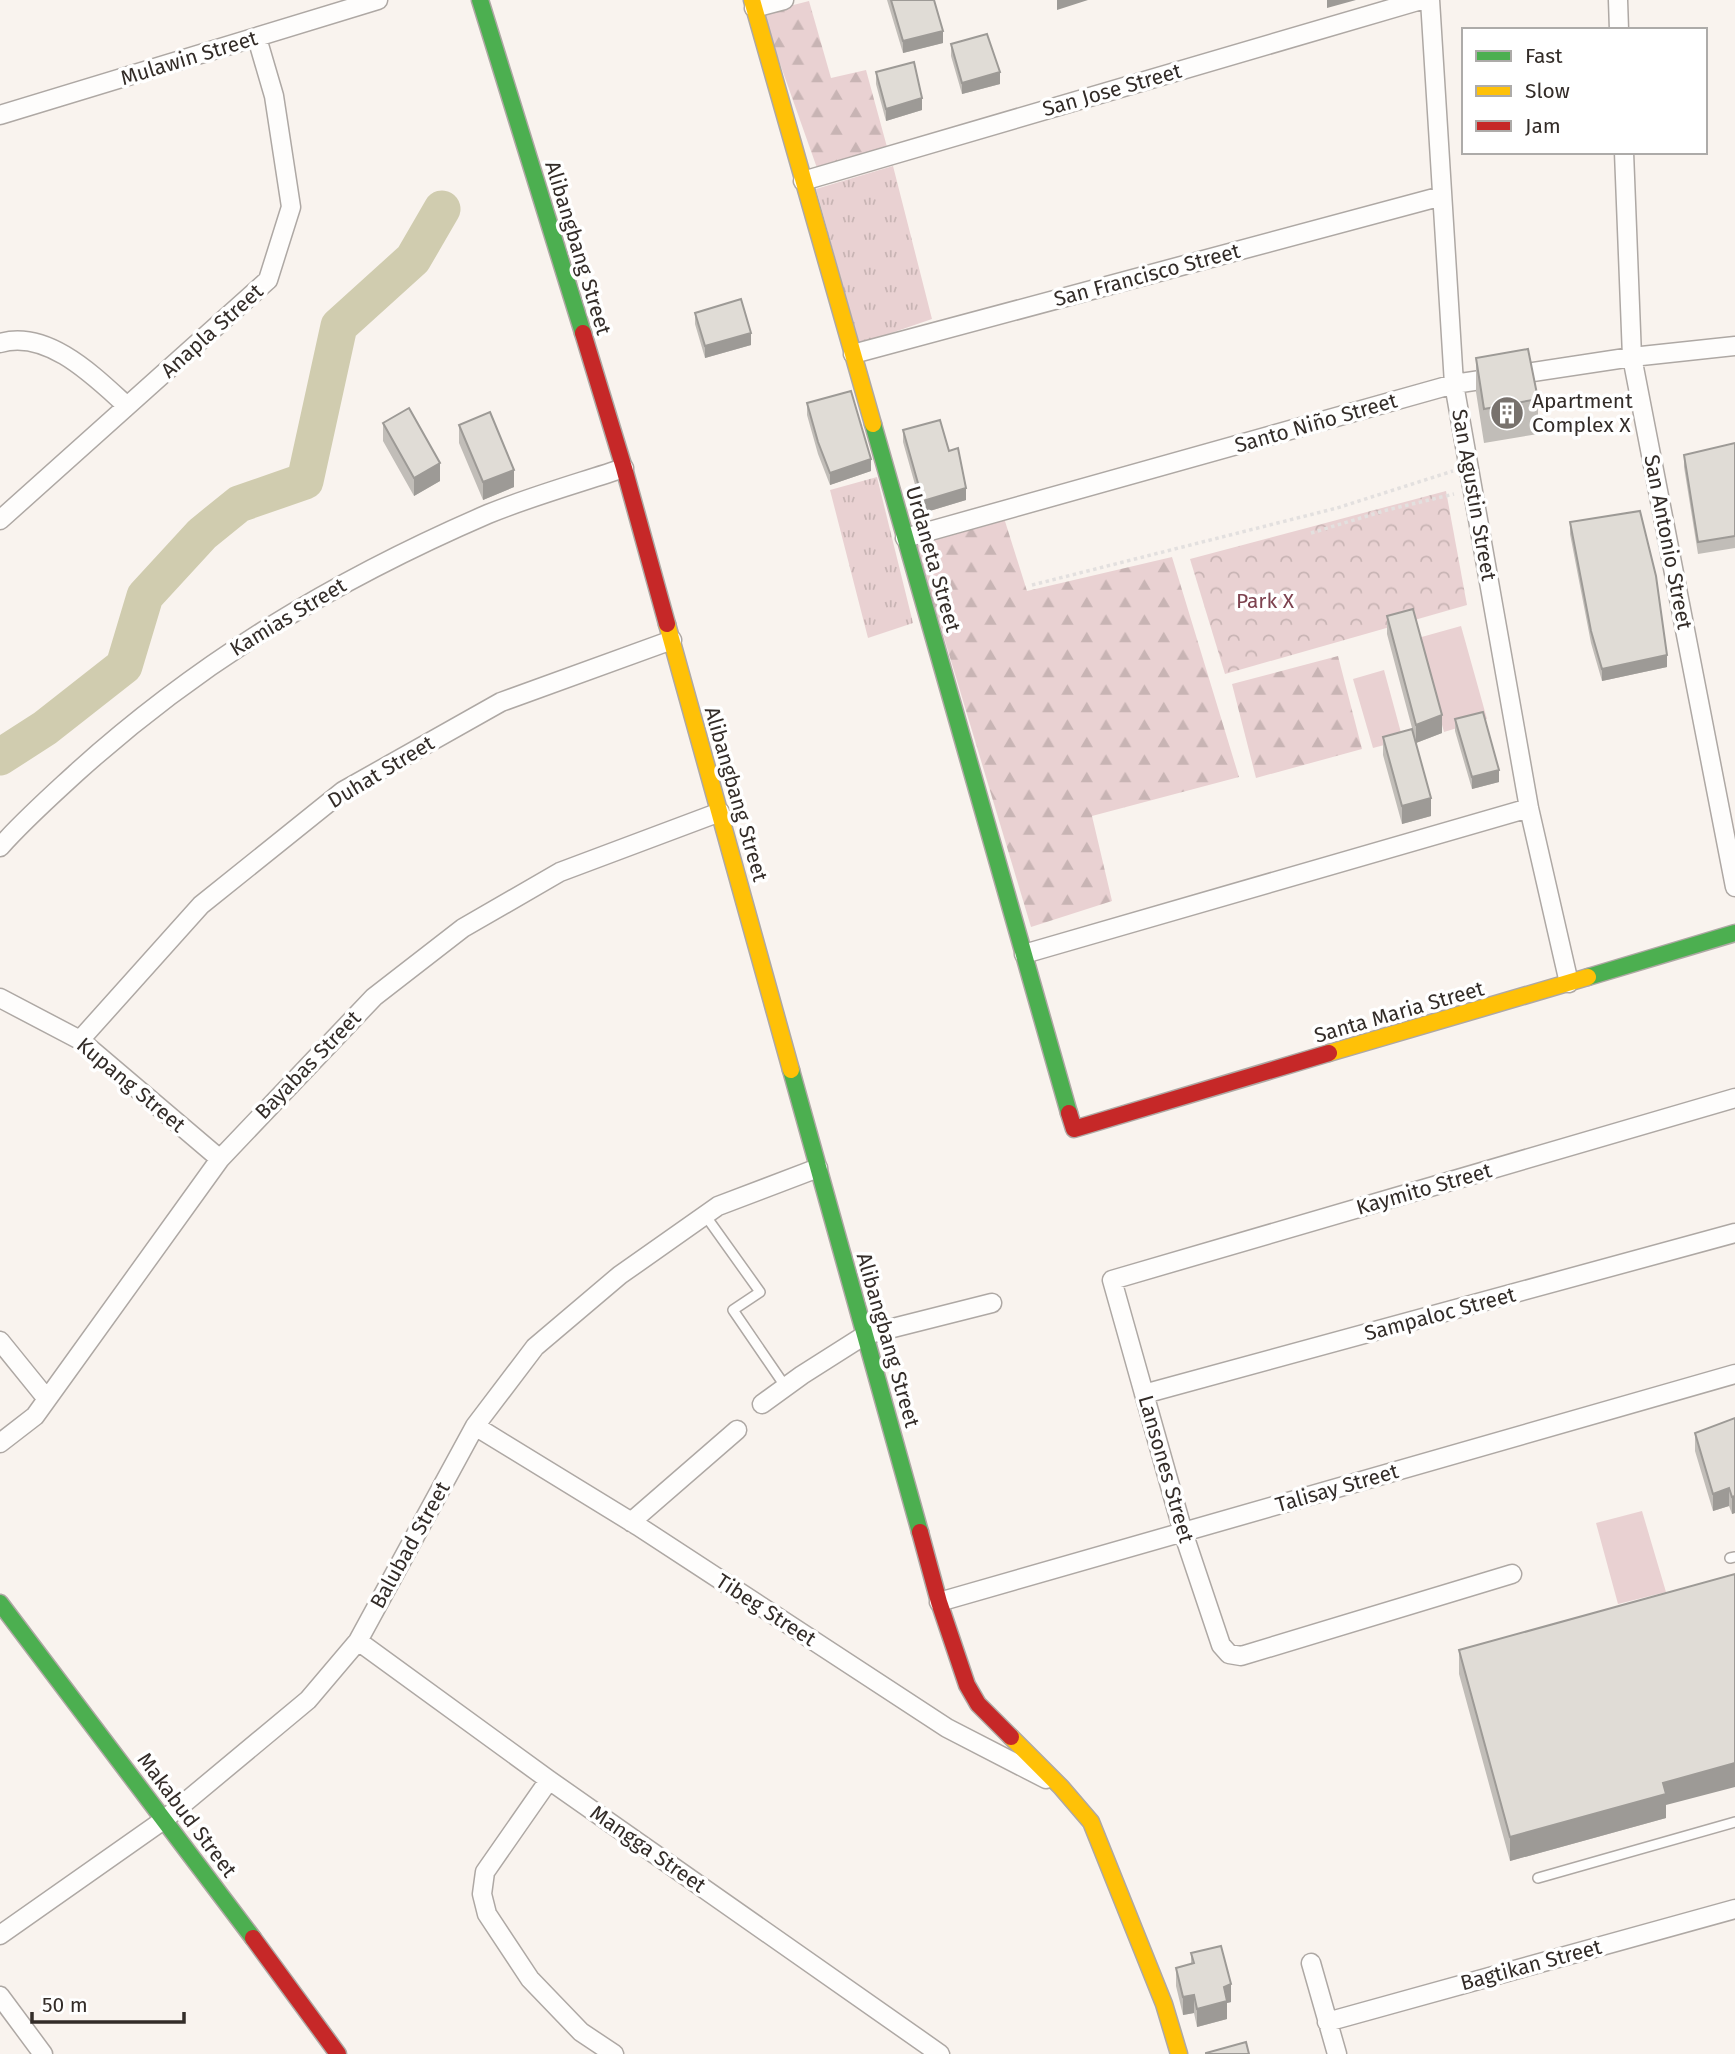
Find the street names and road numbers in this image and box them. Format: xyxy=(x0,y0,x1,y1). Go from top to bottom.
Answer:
street label: Mulawin Street xyxy=(117,25,261,91)
street label: San Jose Street xyxy=(1040,58,1185,122)
street label: Alibangbang Street xyxy=(539,158,617,338)
street label: San Francisco Street xyxy=(1051,238,1243,312)
street label: Anapla Street xyxy=(156,278,269,384)
street label: Santo Niño Street xyxy=(1232,387,1401,459)
street label: San Agustin Street xyxy=(1446,407,1502,583)
street label: San Antonio Street xyxy=(1638,452,1698,632)
street label: Urdaneta Street xyxy=(900,483,966,635)
street label: Kamias Street xyxy=(225,572,351,662)
street label: Alibangbang Street xyxy=(699,704,773,885)
street label: Duhat Street xyxy=(323,730,439,814)
street label: Santa Maria Street xyxy=(1311,975,1487,1049)
street label: Bayabas Street xyxy=(250,1005,367,1125)
street label: Kupang Street xyxy=(71,1032,191,1138)
street label: Kaymito Street xyxy=(1353,1157,1495,1221)
street label: Alibangbang Street xyxy=(851,1250,925,1431)
street label: Sampaloc Street xyxy=(1362,1281,1519,1347)
street label: Lansones Street xyxy=(1133,1392,1200,1546)
street label: Talisay Street xyxy=(1273,1458,1402,1518)
street label: Balubad Street xyxy=(364,1477,456,1613)
street label: Tibeg Street xyxy=(711,1568,821,1652)
street label: Makabud Street xyxy=(132,1748,243,1883)
street label: Mangga Street xyxy=(585,1799,711,1899)
street label: Bagtikan Street xyxy=(1458,1934,1605,1996)

